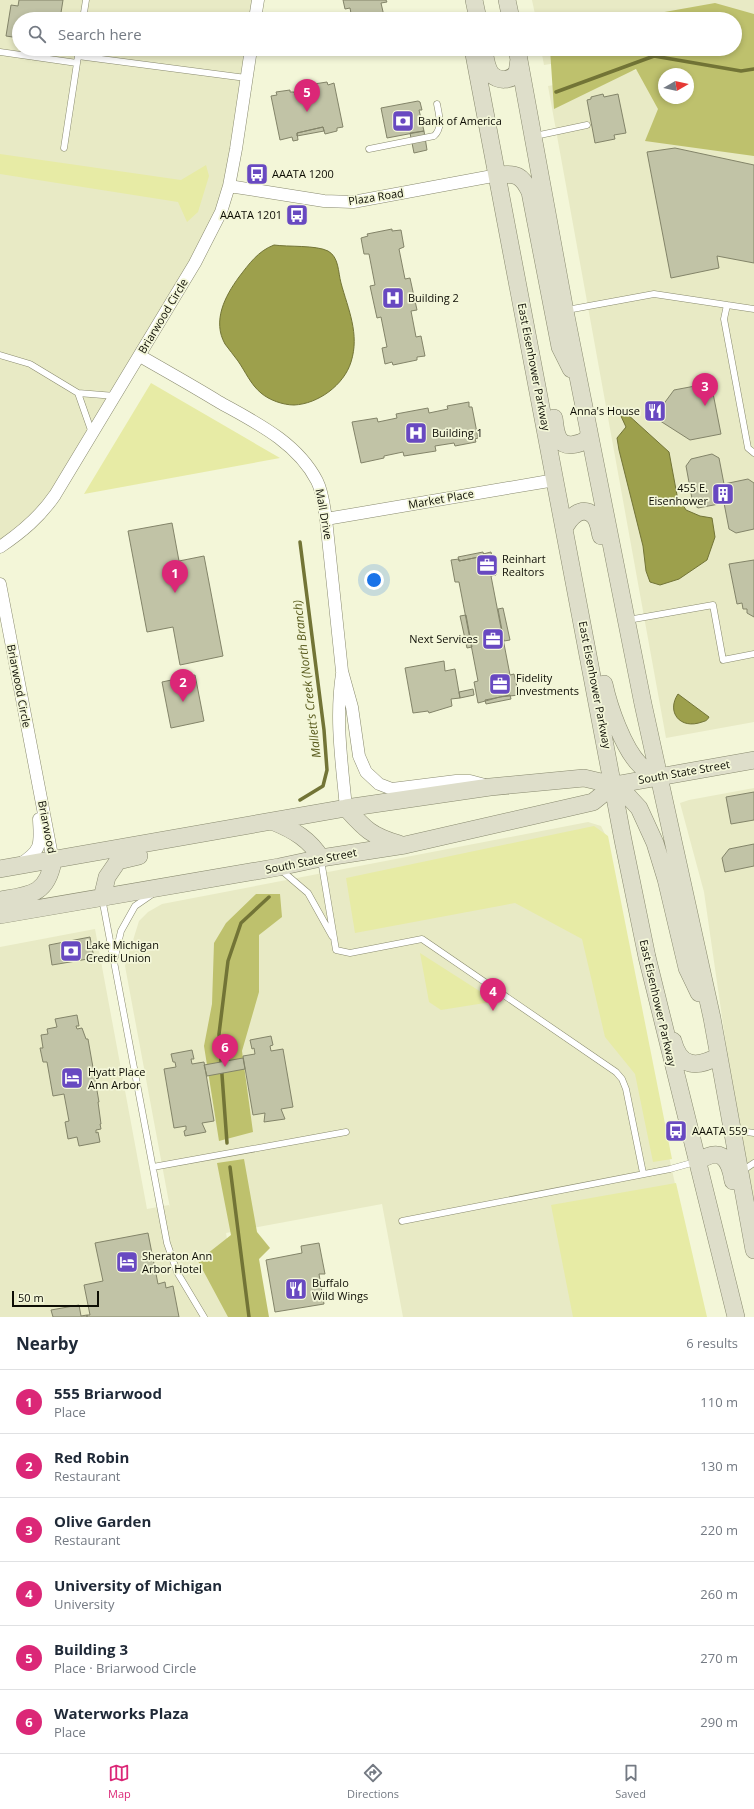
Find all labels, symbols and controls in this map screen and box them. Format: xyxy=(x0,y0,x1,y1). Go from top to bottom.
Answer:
search box xyxy=(12,12,742,56)
icon: search xyxy=(26,23,48,45)
text: Search here xyxy=(58,24,142,44)
north arrow xyxy=(658,68,694,104)
pin: 5 xyxy=(294,79,320,112)
bank icon: Bank of America xyxy=(390,108,416,134)
place label: Bank of America xyxy=(418,113,502,128)
bus stop icon: AAATA 1200 xyxy=(244,161,270,187)
place label: AAATA 1200 xyxy=(272,166,334,181)
street label: Plaza Road xyxy=(347,185,405,208)
bus stop icon: AAATA 1201 xyxy=(284,202,310,228)
place label: AAATA 1201 xyxy=(220,207,282,222)
street label: Briarwood Circle xyxy=(134,276,191,356)
hospital icon: Building 2 xyxy=(380,285,406,311)
place label: Building 2 xyxy=(408,290,459,305)
street label: East Eisenhower Parkway xyxy=(515,302,554,433)
pin: 3 xyxy=(692,373,718,406)
restaurant icon: Anna's House xyxy=(642,398,668,424)
place label: Anna's House xyxy=(570,403,640,418)
hospital icon: Building 1 xyxy=(403,420,429,446)
place label: Building 1 xyxy=(432,425,483,440)
place label: 455 E. Eisenhower xyxy=(648,480,708,508)
building icon: 455 E. Eisenhower xyxy=(710,481,736,507)
street label: Market Place xyxy=(407,485,475,512)
street label: Mall Drive xyxy=(313,487,336,540)
place label: Reinhart Realtors xyxy=(502,551,546,579)
office icon: Reinhart Realtors xyxy=(474,552,500,578)
pin: 1 xyxy=(162,560,188,593)
your location xyxy=(364,570,384,590)
water label: Mallett's Creek (North Branch) xyxy=(288,599,325,759)
street label: East Eisenhower Parkway xyxy=(576,620,615,751)
office icon: Next Services xyxy=(480,626,506,652)
place label: Next Services xyxy=(409,631,478,646)
street label: Briarwood Circle xyxy=(4,643,35,729)
pin: 2 xyxy=(170,669,196,702)
place label: Fidelity Investments xyxy=(516,670,579,698)
office icon: Fidelity Investments xyxy=(487,671,513,697)
street label: South State Street xyxy=(637,756,731,787)
street label: Briarwood xyxy=(35,799,60,855)
street label: South State Street xyxy=(264,844,358,877)
place label: Lake Michigan Credit Union xyxy=(86,937,159,965)
bank icon: Lake Michigan Credit Union xyxy=(58,938,84,964)
street label: East Eisenhower Parkway xyxy=(637,938,681,1068)
pin: 4 xyxy=(480,978,506,1011)
pin: 6 xyxy=(212,1034,238,1067)
place label: Hyatt Place Ann Arbor xyxy=(88,1064,145,1092)
hotel icon: Hyatt Place Ann Arbor xyxy=(59,1065,85,1091)
bus stop icon: AAATA 559 xyxy=(663,1118,689,1144)
place label: AAATA 559 xyxy=(692,1123,748,1138)
place label: Sheraton Ann Arbor Hotel xyxy=(142,1248,212,1276)
hotel icon: Sheraton Ann Arbor Hotel xyxy=(114,1249,140,1275)
place label: Buffalo Wild Wings xyxy=(312,1275,368,1303)
restaurant icon: Buffalo Wild Wings xyxy=(283,1276,309,1302)
scale bar xyxy=(12,1289,99,1308)
text: 50 m xyxy=(18,1290,44,1305)
text: Nearby xyxy=(16,1332,78,1355)
text: 6 results xyxy=(686,1334,738,1352)
text: 555 Briarwood xyxy=(54,1383,162,1403)
text: 1 xyxy=(25,1393,33,1411)
text: 110 m xyxy=(700,1393,738,1411)
text: Place xyxy=(54,1403,86,1421)
text: Red Robin xyxy=(54,1447,129,1467)
text: 2 xyxy=(25,1457,33,1475)
text: 130 m xyxy=(700,1457,738,1475)
text: Restaurant xyxy=(54,1467,121,1485)
text: Olive Garden xyxy=(54,1511,151,1531)
text: 3 xyxy=(25,1521,33,1539)
text: 220 m xyxy=(700,1521,738,1539)
text: Restaurant xyxy=(54,1531,121,1549)
text: University of Michigan xyxy=(54,1575,222,1595)
text: 4 xyxy=(25,1585,33,1603)
text: 260 m xyxy=(700,1585,738,1603)
text: University xyxy=(54,1595,114,1613)
text: Building 3 xyxy=(54,1639,128,1659)
text: 5 xyxy=(25,1649,33,1667)
text: 270 m xyxy=(700,1649,738,1667)
text: Place · Briarwood Circle xyxy=(54,1659,196,1677)
text: Waterworks Plaza xyxy=(54,1703,189,1723)
text: 6 xyxy=(25,1713,33,1731)
text: 290 m xyxy=(700,1713,738,1731)
text: Place xyxy=(54,1723,86,1741)
tab: Map xyxy=(108,1762,131,1801)
tab: Directions xyxy=(347,1762,399,1801)
tab: Saved xyxy=(615,1762,646,1801)

